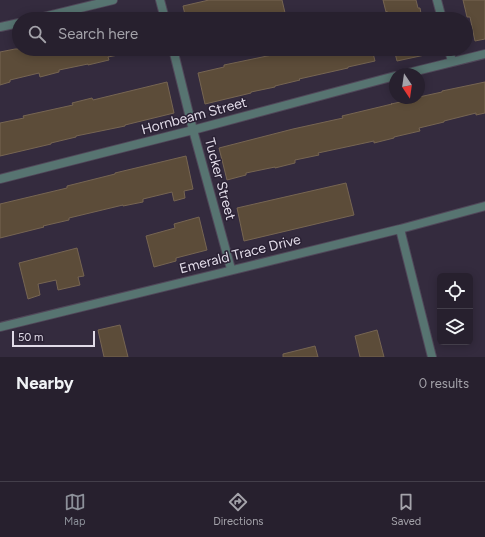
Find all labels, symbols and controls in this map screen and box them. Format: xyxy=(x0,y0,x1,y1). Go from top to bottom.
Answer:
search box xyxy=(12,12,473,56)
icon: search xyxy=(26,23,48,45)
text: Search here xyxy=(58,25,138,43)
north arrow xyxy=(389,68,425,104)
street label: Hornbeam Street xyxy=(139,94,249,138)
street label: Tucker Street xyxy=(201,136,239,222)
street label: Emerald Trace Drive xyxy=(178,231,303,277)
map controls xyxy=(437,273,473,345)
button: locate xyxy=(437,273,473,309)
button: layers xyxy=(437,309,473,345)
scale bar xyxy=(12,329,95,348)
text: 50 m xyxy=(18,331,43,344)
text: Nearby xyxy=(16,373,74,393)
text: 0 results xyxy=(419,376,469,391)
tab: Map xyxy=(64,491,86,528)
tab: Directions xyxy=(213,491,263,528)
tab: Saved xyxy=(391,491,421,528)

